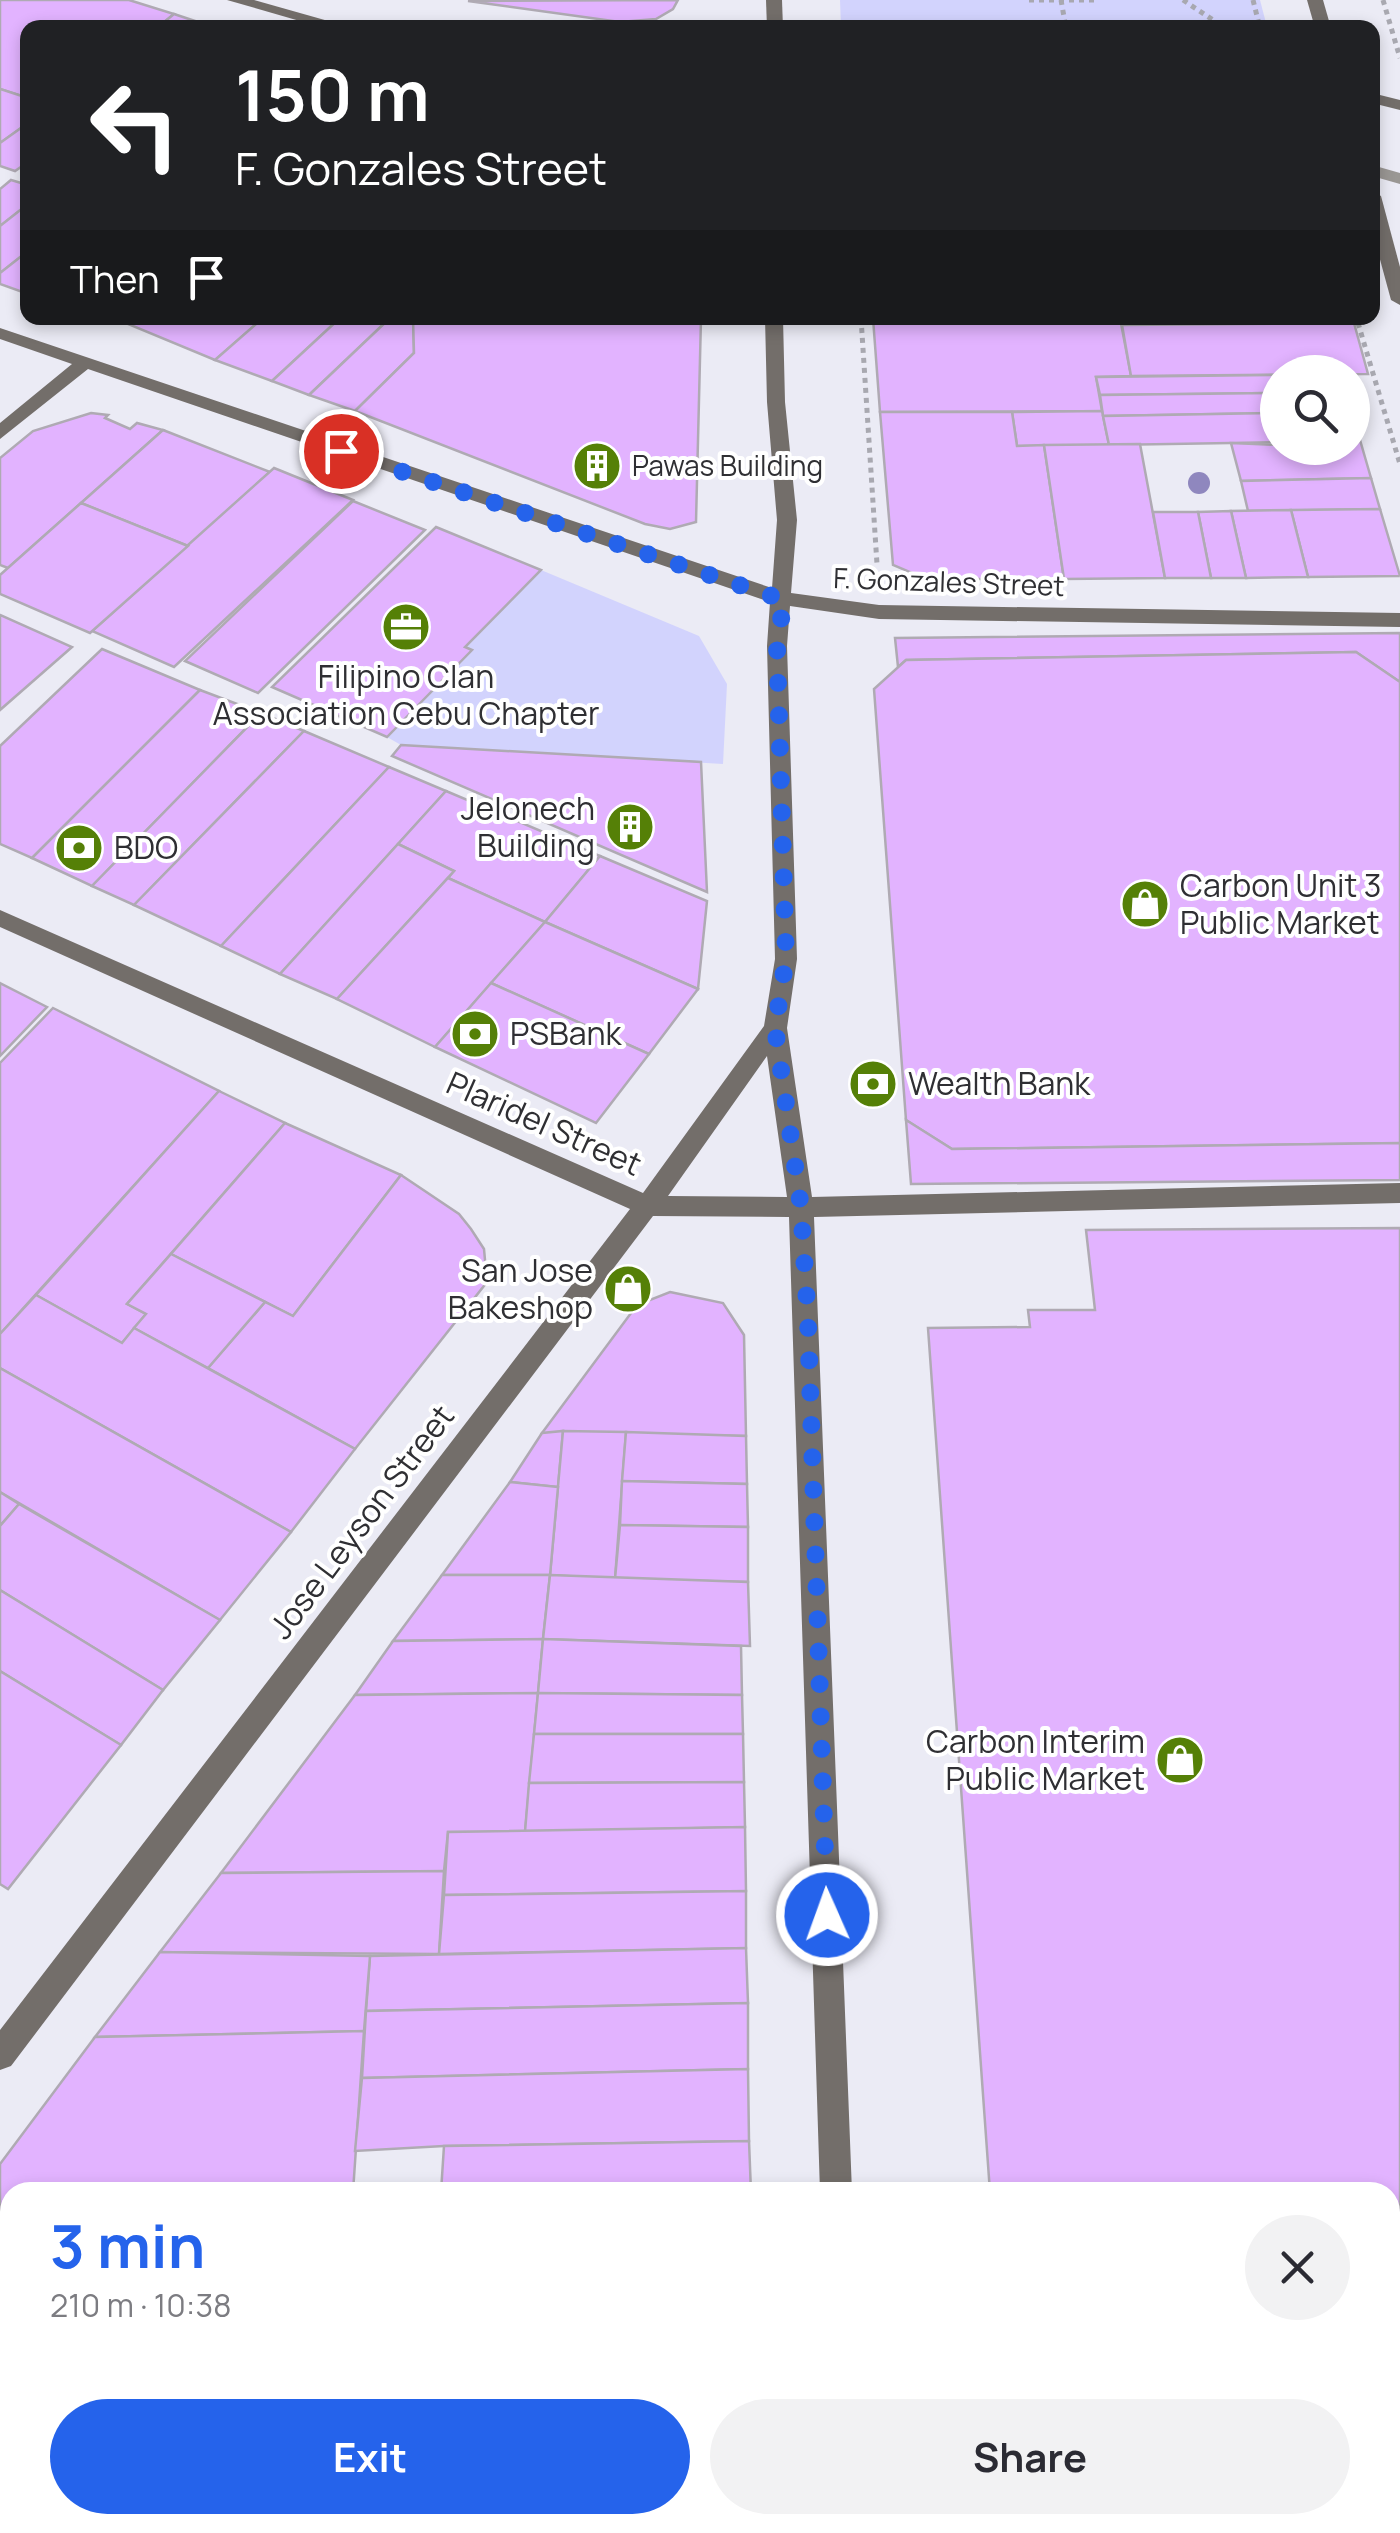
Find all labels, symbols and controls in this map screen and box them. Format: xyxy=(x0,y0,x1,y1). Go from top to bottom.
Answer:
text: 150 m xyxy=(235,46,430,142)
icon: left xyxy=(70,60,200,190)
text: F. Gonzales Street xyxy=(235,137,607,199)
icon: arrive xyxy=(179,250,234,305)
text: Then xyxy=(70,252,159,304)
map controls xyxy=(1260,355,1370,465)
button: search xyxy=(1260,355,1370,465)
pin xyxy=(299,409,384,494)
icon: arrive xyxy=(314,424,369,479)
building icon: Pawas Building xyxy=(571,440,623,492)
place label: Pawas Building xyxy=(632,446,823,484)
street label: F. Gonzales Street xyxy=(833,558,1065,604)
office icon: Filipino Clan Association Cebu Chapter xyxy=(380,601,432,653)
place label: Filipino Clan Association Cebu Chapter xyxy=(213,654,599,735)
place label: Jelonech Building xyxy=(461,786,595,867)
building icon: Jelonech Building xyxy=(604,801,656,853)
bank icon: BDO xyxy=(53,822,105,874)
place label: BDO xyxy=(114,825,178,869)
place label: Carbon Unit 3 Public Market xyxy=(1180,863,1381,944)
shop icon: Carbon Unit 3 Public Market xyxy=(1119,878,1171,930)
bank icon: PSBank xyxy=(449,1008,501,1060)
place label: PSBank xyxy=(510,1011,622,1055)
bank icon: Wealth Bank xyxy=(847,1058,899,1110)
street label: Plaridel Street xyxy=(440,1060,649,1186)
place label: Wealth Bank xyxy=(908,1061,1091,1105)
place label: San Jose Bakeshop xyxy=(448,1248,593,1329)
shop icon: San Jose Bakeshop xyxy=(602,1263,654,1315)
street label: Jose Leyson Street xyxy=(259,1395,464,1647)
place label: Carbon Interim Public Market xyxy=(926,1719,1145,1800)
shop icon: Carbon Interim Public Market xyxy=(1154,1734,1206,1786)
position arrow xyxy=(775,1863,879,1967)
text: 3 min xyxy=(50,2204,205,2286)
button: close xyxy=(1245,2215,1350,2320)
text: 210 m · 10:38 xyxy=(50,2283,232,2327)
button: Exit xyxy=(50,2399,690,2514)
button: Share xyxy=(710,2399,1350,2514)

